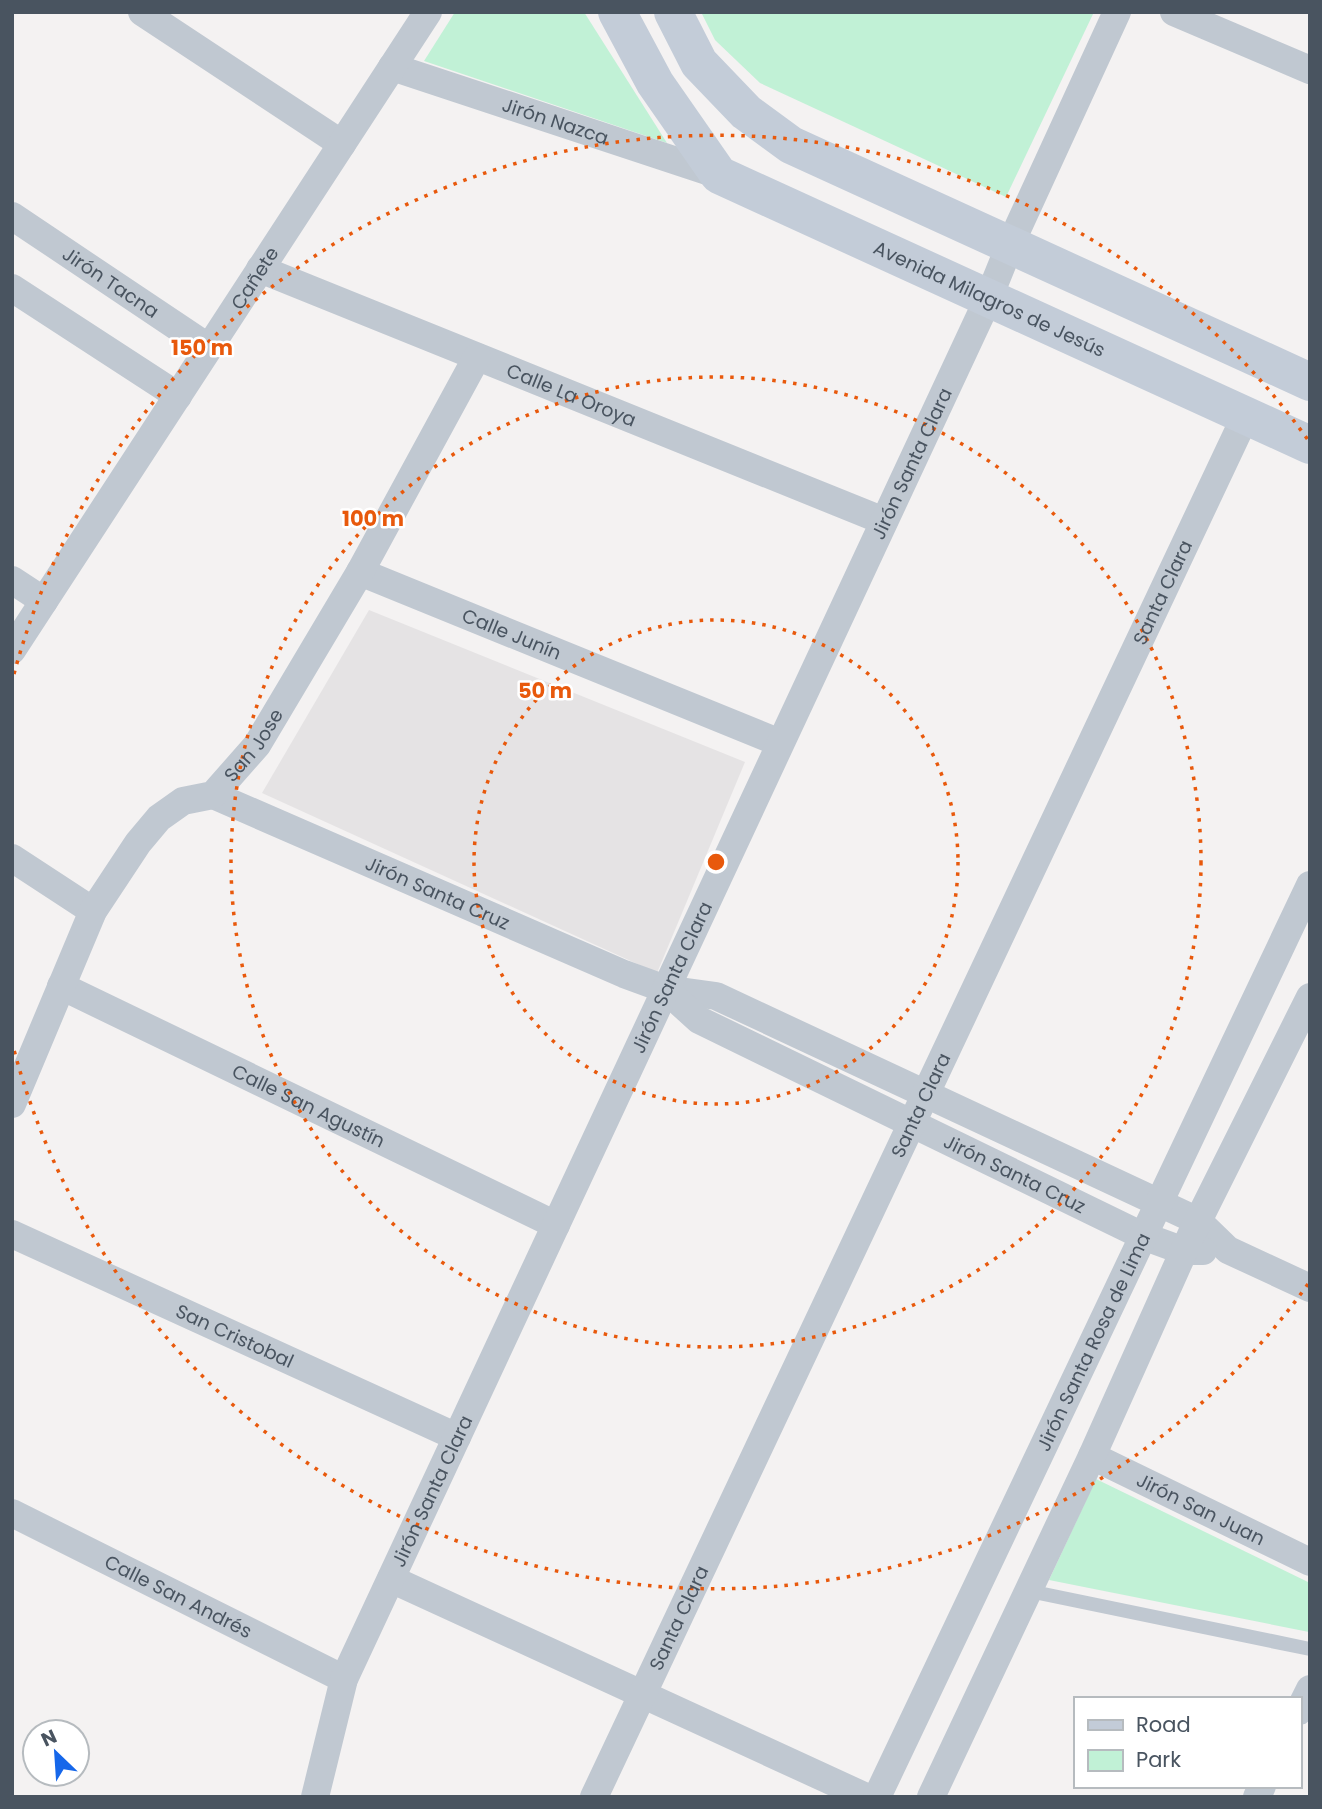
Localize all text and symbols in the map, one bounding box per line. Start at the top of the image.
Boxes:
street label: Jirón Nazca [499,91,612,151]
street label: Avenida Milagros de Jesús [869,234,1110,363]
street label: Jirón Tacna [57,240,164,324]
street label: Cañete [224,241,285,315]
text: 150 m [171,333,233,362]
street label: Calle La Oroya [503,357,640,433]
street label: Jirón Santa Clara [864,383,958,544]
text: 100 m [342,504,404,533]
street label: Santa Clara [1126,535,1199,649]
street label: Calle Junín [458,602,566,666]
text: 50 m [518,676,572,705]
street label: San Jose [217,703,289,787]
street label: Jirón Santa Cruz [361,850,514,936]
centre of rings [704,850,728,874]
street label: Jirón Santa Clara [625,897,719,1057]
street label: Santa Clara [884,1048,957,1162]
street label: Calle San Agustín [228,1057,390,1154]
street label: Jirón Santa Cruz [939,1128,1090,1220]
street label: Jirón Santa Rosa de Lima [1030,1228,1157,1455]
street label: San Cristobal [171,1297,298,1374]
street label: Jirón Santa Clara [385,1411,479,1571]
street label: Jirón San Juan [1132,1466,1270,1552]
street label: Calle San Andrés [100,1548,257,1644]
street label: Santa Clara [642,1561,715,1675]
legend [1074,1697,1301,1788]
text: Road [1136,1710,1191,1739]
north arrow [21,1718,91,1788]
text: N [37,1723,61,1753]
text: Park [1136,1745,1181,1774]

